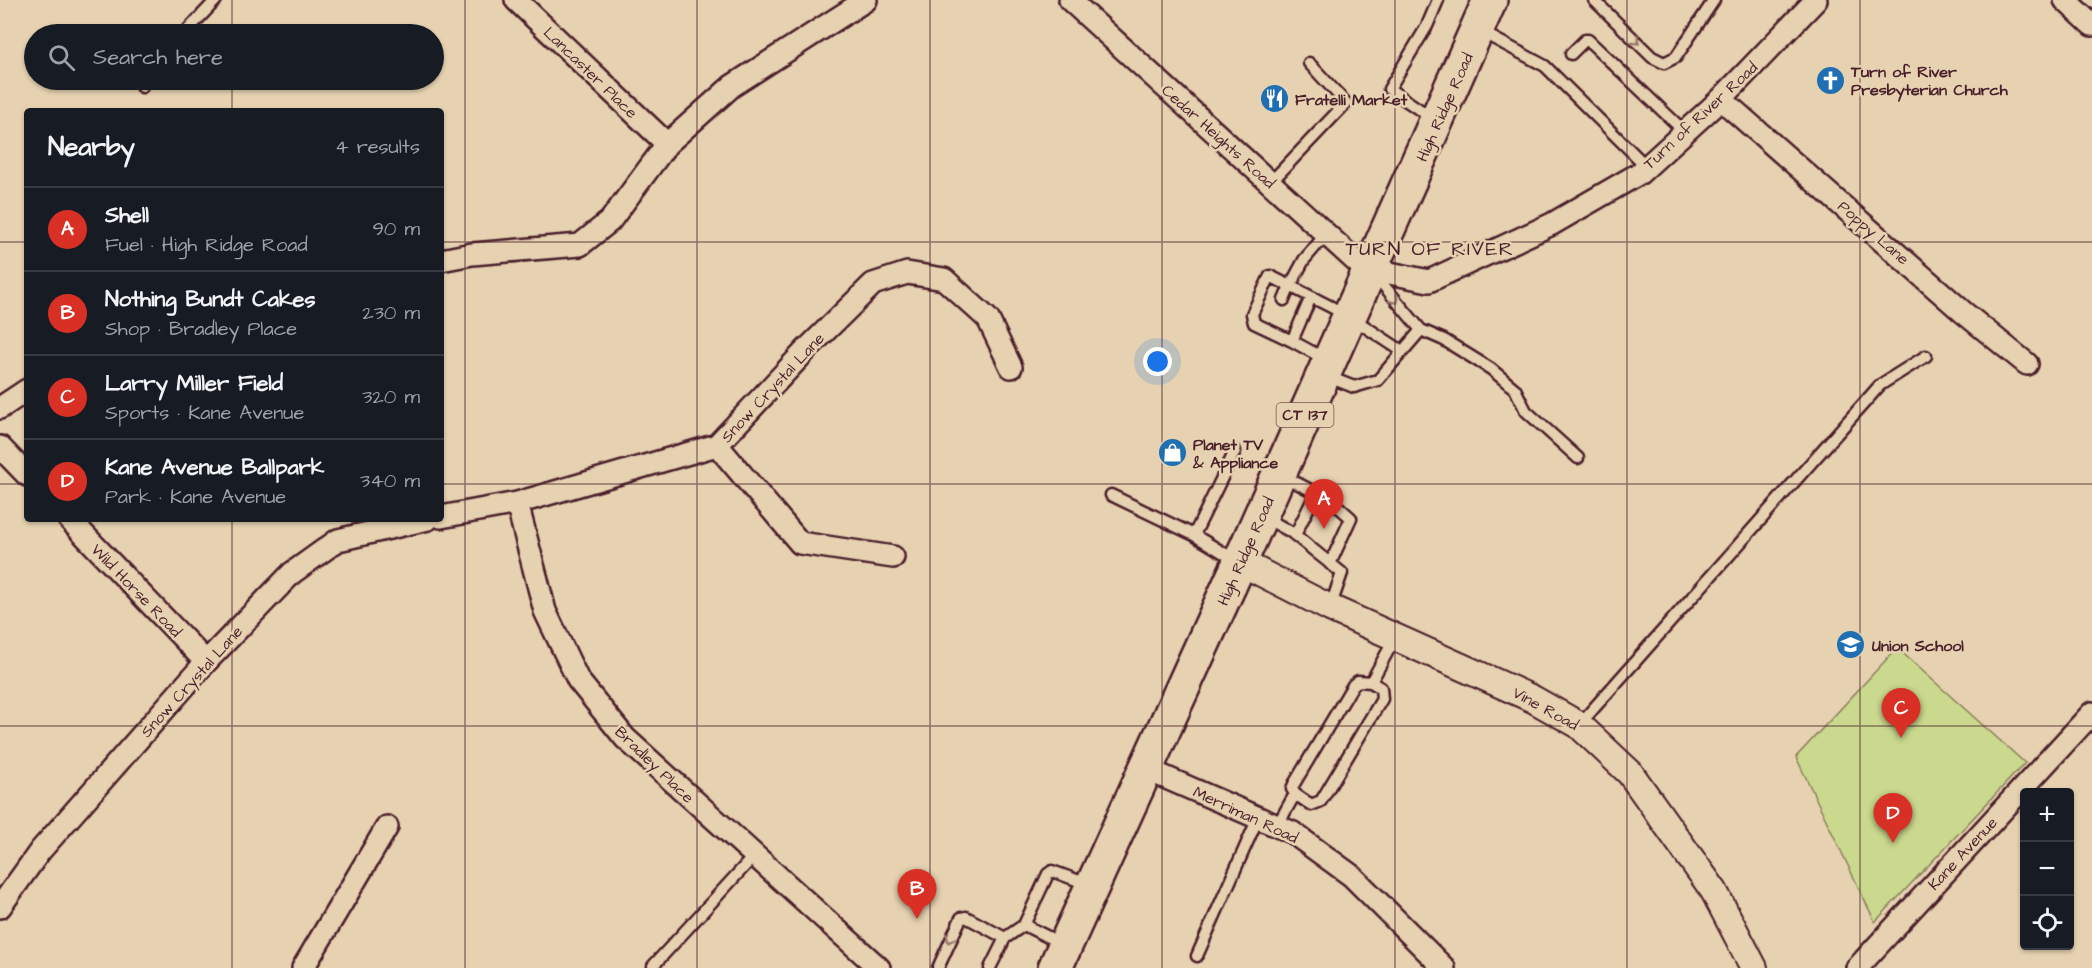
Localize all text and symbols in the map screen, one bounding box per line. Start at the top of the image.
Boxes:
street label: Lancaster Place [538,22,643,124]
search box [24,24,444,90]
one-way arrow [1628,34,1639,45]
icon: search [45,41,78,74]
text: Search here [93,42,223,73]
street label: High Ridge Road [1411,50,1480,166]
street label: Turn of River Road [1639,57,1763,175]
place label: Turn of River Presbyterian Church [1850,61,2009,102]
church icon: Turn of River Presbyterian Church [1814,64,1846,96]
street label: Cedar Heights Road [1156,80,1280,195]
restaurant icon: Fratelli Market [1258,83,1290,115]
place label: Fratelli Market [1295,89,1408,111]
text: Nearby [48,129,135,165]
text: 4 results [335,133,420,161]
street label: Poppy Lane [1832,196,1914,271]
text: Shell [105,200,149,231]
text: A [61,215,74,243]
text: 90 m [372,215,420,243]
text: Fuel · High Ridge Road [105,231,308,259]
district label: TURN OF RIVER [1345,235,1515,263]
text: Nothing Bundt Cakes [105,284,315,315]
one-way arrow [1388,293,1399,304]
text: B [60,299,75,327]
text: 230 m [362,299,420,327]
text: Shop · Bradley Place [105,315,297,343]
street label: Snow Crystal Lane [716,328,831,448]
your location [1143,347,1172,376]
text: Larry Miller Field [105,368,283,399]
text: C [60,383,75,411]
text: 320 m [362,383,420,411]
text: Sports · Kane Avenue [105,399,304,427]
road number: CT 137 [1276,403,1334,427]
place label: Planet TV & Appliance [1192,434,1278,474]
shop icon: Planet TV & Appliance [1156,437,1188,469]
text: Kane Avenue Ballpark [105,452,324,483]
text: D [61,467,74,495]
text: 340 m [360,467,420,495]
pin: A [1304,480,1344,529]
text: Park · Kane Avenue [105,483,286,511]
street label: High Ridge Road [1212,494,1281,610]
street label: Wild Horse Road [86,539,187,642]
street label: Snow Crystal Lane [136,621,249,743]
school or university icon: Union School [1835,629,1867,661]
place label: Union School [1872,635,1964,657]
street label: Vine Road [1509,682,1582,736]
pin: C [1882,688,1920,738]
street label: Bradley Place [609,721,699,809]
street label: Merriman Road [1189,781,1302,849]
map controls [2020,788,2074,950]
button: + [2020,788,2074,842]
pin: D [1874,794,1912,843]
street label: Kane Avenue [1923,812,2003,895]
button: − [2020,842,2074,896]
pin: B [898,870,936,919]
button: locate [2020,896,2074,950]
one-way arrow [945,933,957,944]

